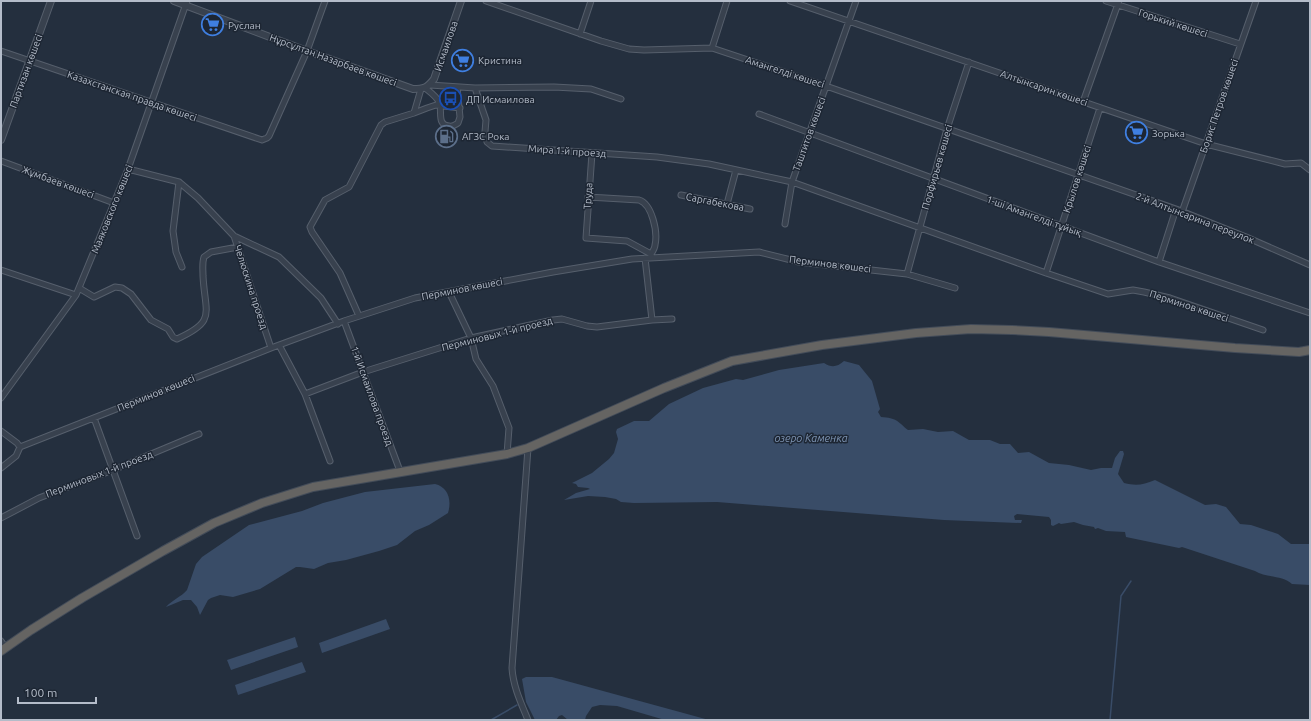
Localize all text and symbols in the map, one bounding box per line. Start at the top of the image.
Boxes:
street label: Горький көшесі [1137,7,1209,39]
supermarket icon: Руслан [199,12,225,38]
street label: Исмаилова [432,19,460,73]
place label: Руслан [228,20,261,31]
street label: Нұрсұлтан Назарбаев көшесі [268,32,398,88]
street label: Партизан көшесі [8,33,44,109]
supermarket icon: Кристина [449,47,475,73]
street label: Амангелді көшесі [744,54,826,90]
place label: Кристина [478,55,522,66]
street label: Борис Петров көшесі [1198,58,1240,154]
street label: Алтынсарин көшесі [999,68,1089,108]
street label: Казахстанская правда көшесі [66,69,198,123]
bus stop icon: ДП Исмаилова [438,86,464,112]
place label: ДП Исмаилова [466,94,535,105]
street label: Таштитов көшесі [790,95,828,173]
supermarket icon: Зорька [1124,120,1150,146]
fuel station icon: АГЗС Рока [434,123,460,149]
street label: Порфирьев көшесі [920,123,954,211]
place label: Зорька [1152,128,1185,139]
place label: АГЗС Рока [462,131,509,142]
street label: Мира 1-й проезд [528,143,607,159]
street label: Крылов көшесі [1061,144,1093,214]
street label: Маяковского көшесі [89,163,135,255]
street label: Жұмбаев көшесі [20,164,96,200]
street label: Труда [582,182,594,210]
street label: 2-й Алтынсарина переулок [1134,190,1256,246]
street label: Саргабекова [685,191,745,213]
street label: 1-ші Амангелді тұйық [985,194,1084,239]
street label: Челюскина проезд [232,243,270,331]
street label: Перминов көшесі [788,254,872,274]
street label: Перминов көшесі [420,276,504,302]
street label: Перминов көшесі [1148,288,1230,324]
street label: Перминовых 1-й проезд [440,315,554,353]
street label: 1-й Исмаилова проезд [349,345,395,447]
street label: Перминов көшесі [116,372,196,414]
water label: озеро Каменка [774,432,848,444]
street label: Перминовых 1-й проезд [44,448,154,500]
scale bar [18,679,96,705]
text: 100 m [24,686,57,699]

